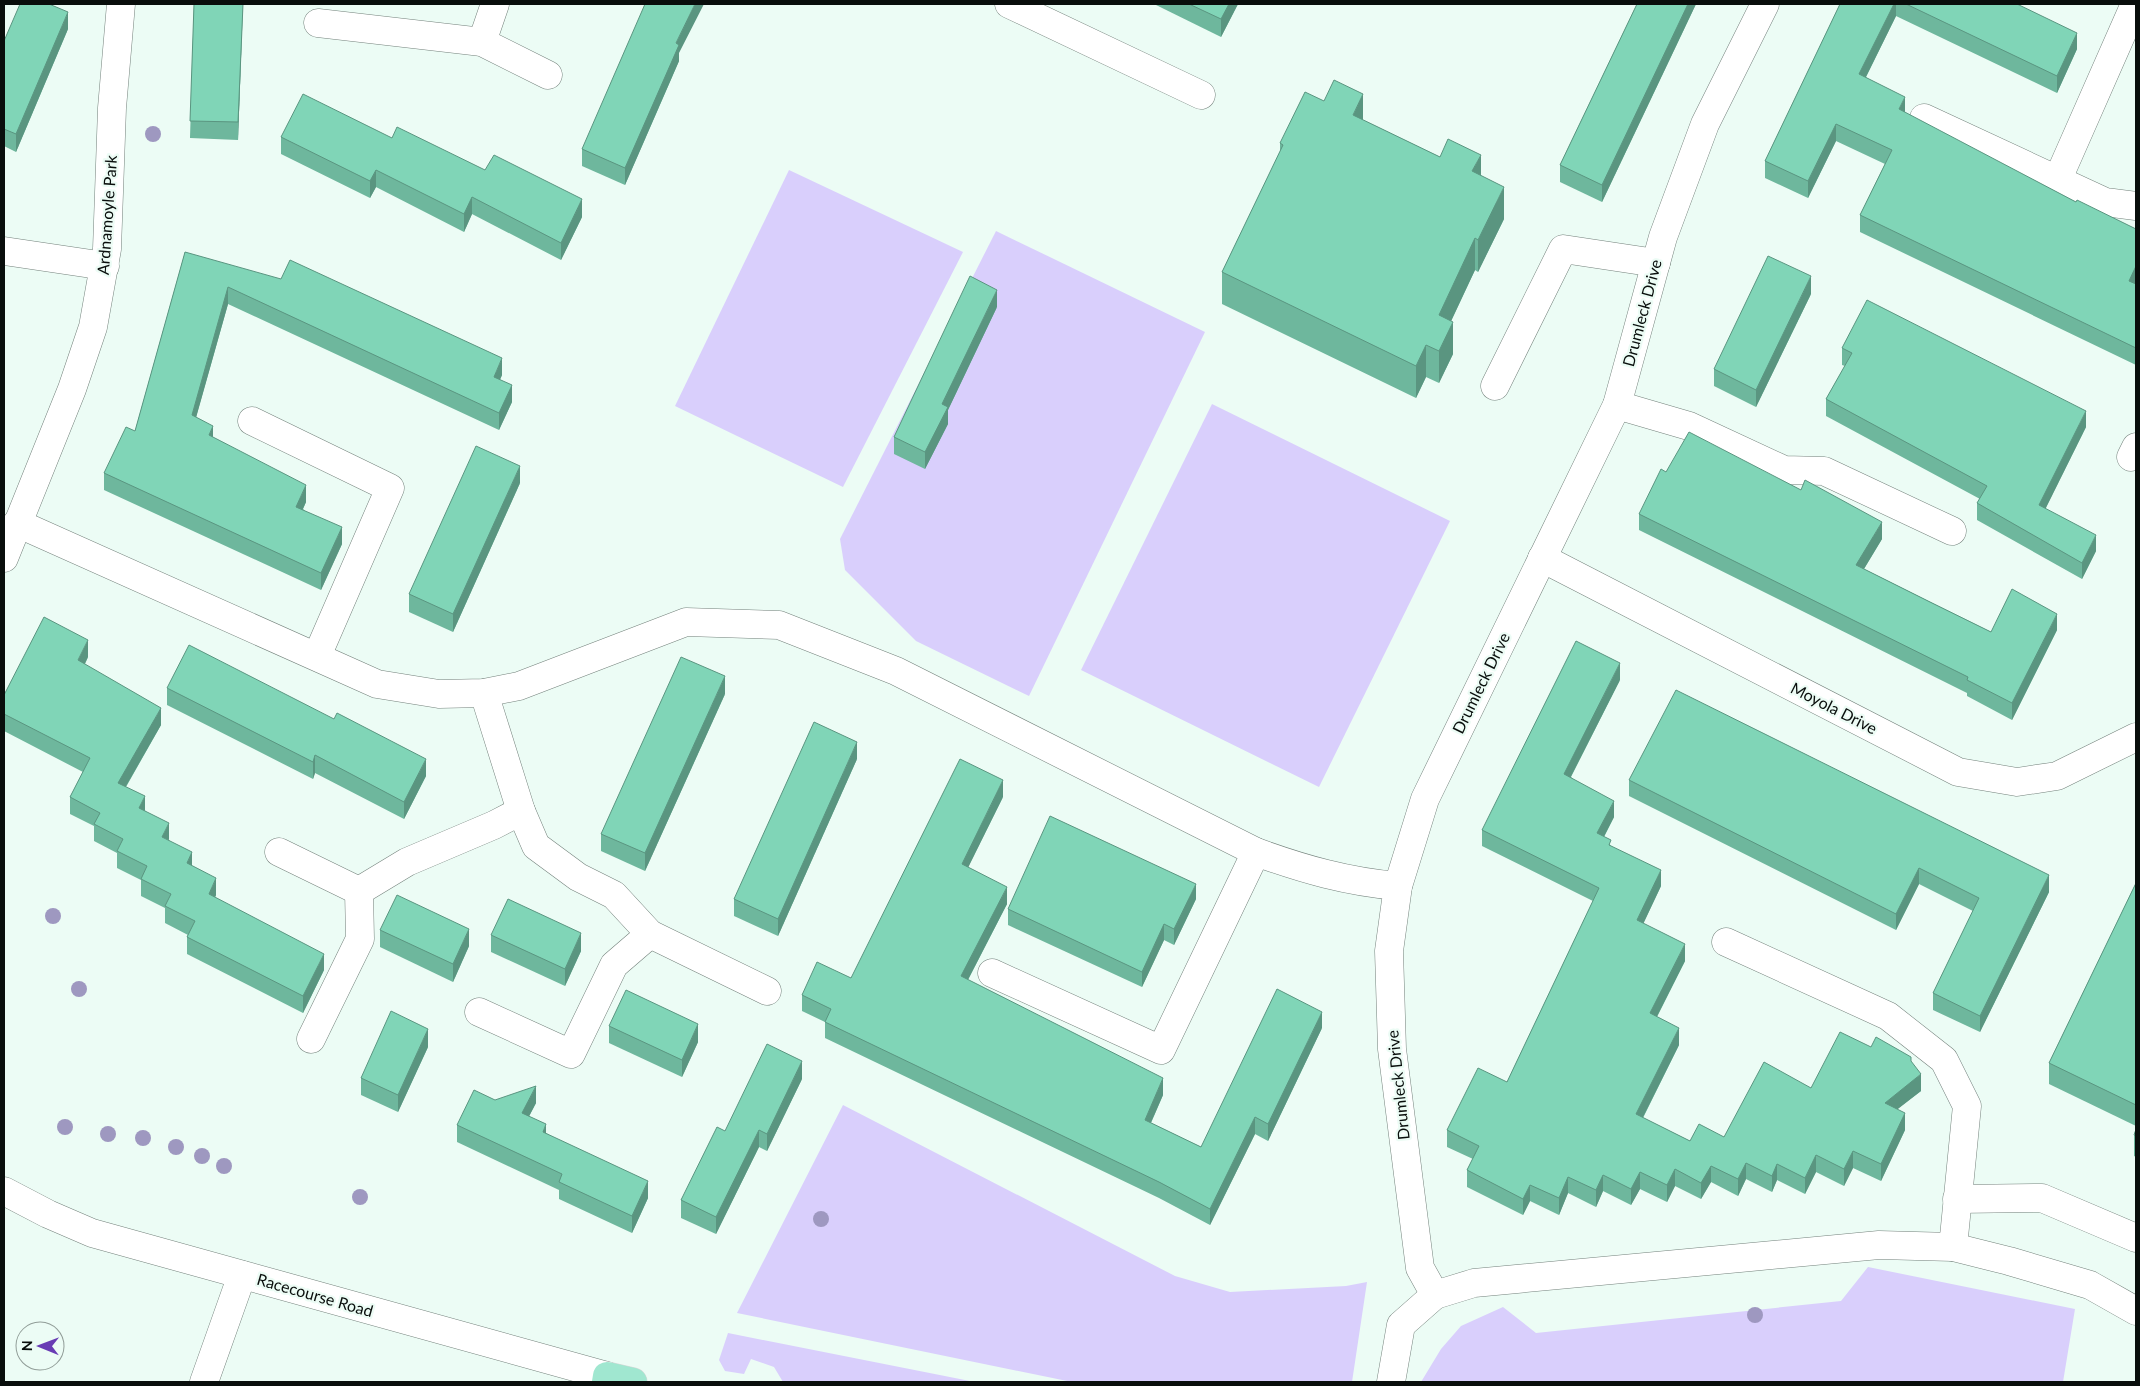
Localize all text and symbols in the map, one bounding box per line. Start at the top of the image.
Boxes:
street label: Ardnamoyle Park [93,154,120,275]
street label: Drumleck Drive [1618,257,1665,369]
street label: Drumleck Drive [1448,629,1513,736]
street label: Moyola Drive [1788,678,1881,737]
street label: Drumleck Drive [1382,1029,1413,1141]
street label: Racecourse Road [255,1269,375,1320]
north arrow [15,1321,65,1371]
text: N [18,1340,35,1351]

